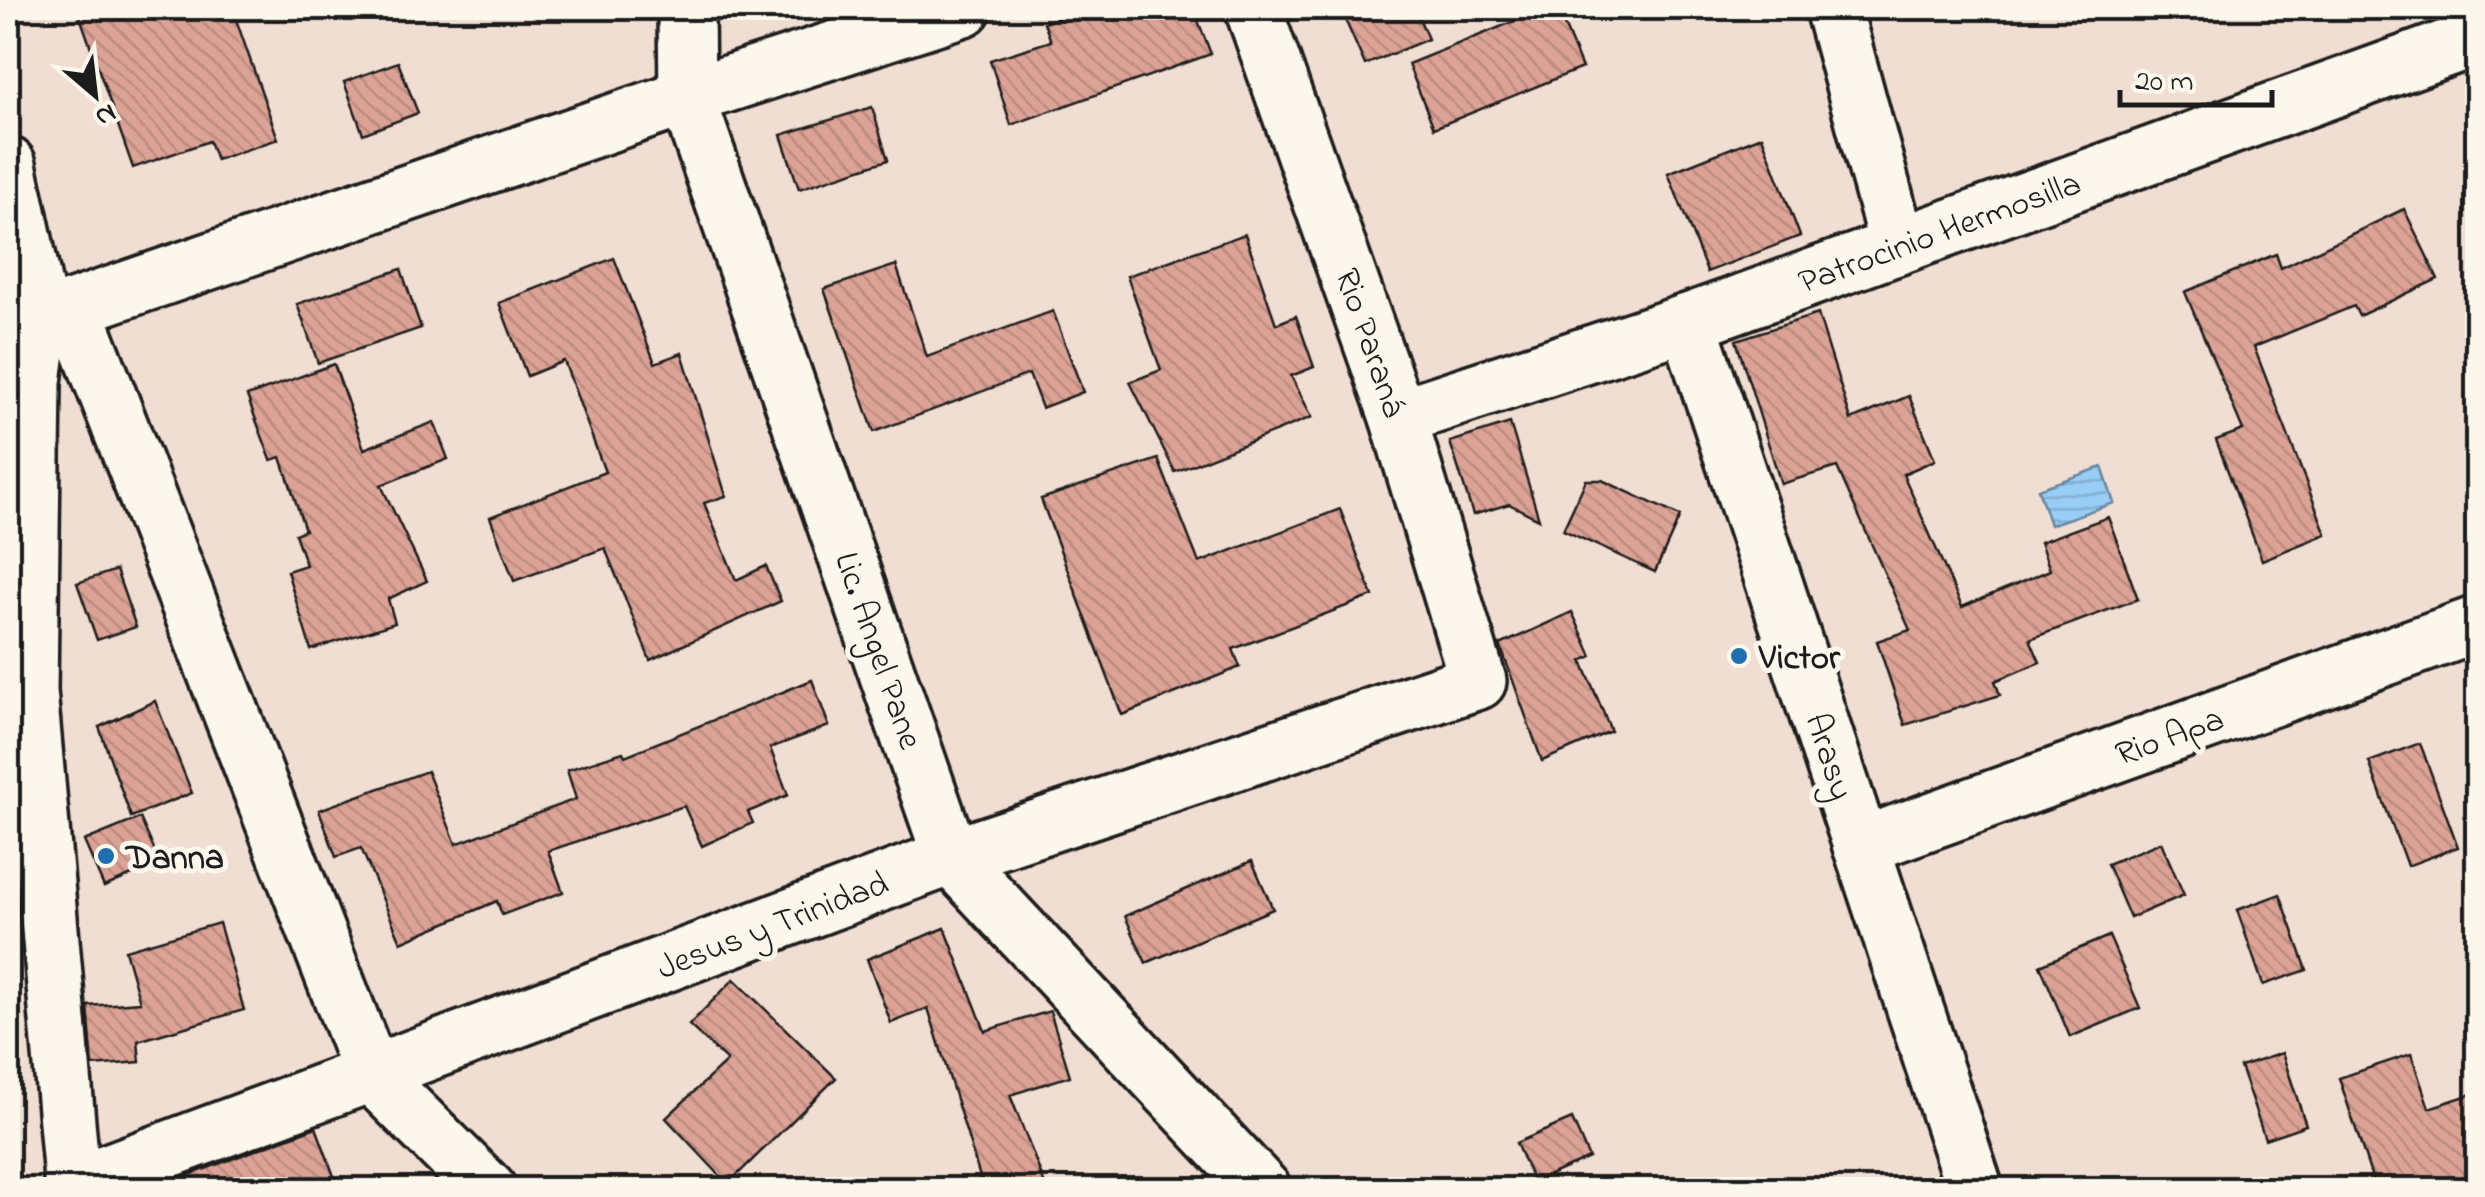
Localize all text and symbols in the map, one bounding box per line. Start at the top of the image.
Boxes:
north arrow [45,45,145,145]
scale bar [2120,45,2272,107]
text: 20 m [2135,61,2194,105]
text: N [87,91,123,137]
street label: Patrocinio Hermosilla [1792,159,2089,309]
street label: Rio Paraná [1319,262,1418,425]
street label: Lic. Angel Pane [819,546,934,757]
place label: Victor [1758,634,1841,685]
marker: Victor [1728,645,1750,667]
street label: Rio Apa [2109,695,2232,781]
street label: Arasy [1790,707,1866,807]
place label: Danna [124,834,224,885]
marker: Danna [95,845,117,867]
street label: Jesus y Trinidad [650,860,896,995]

